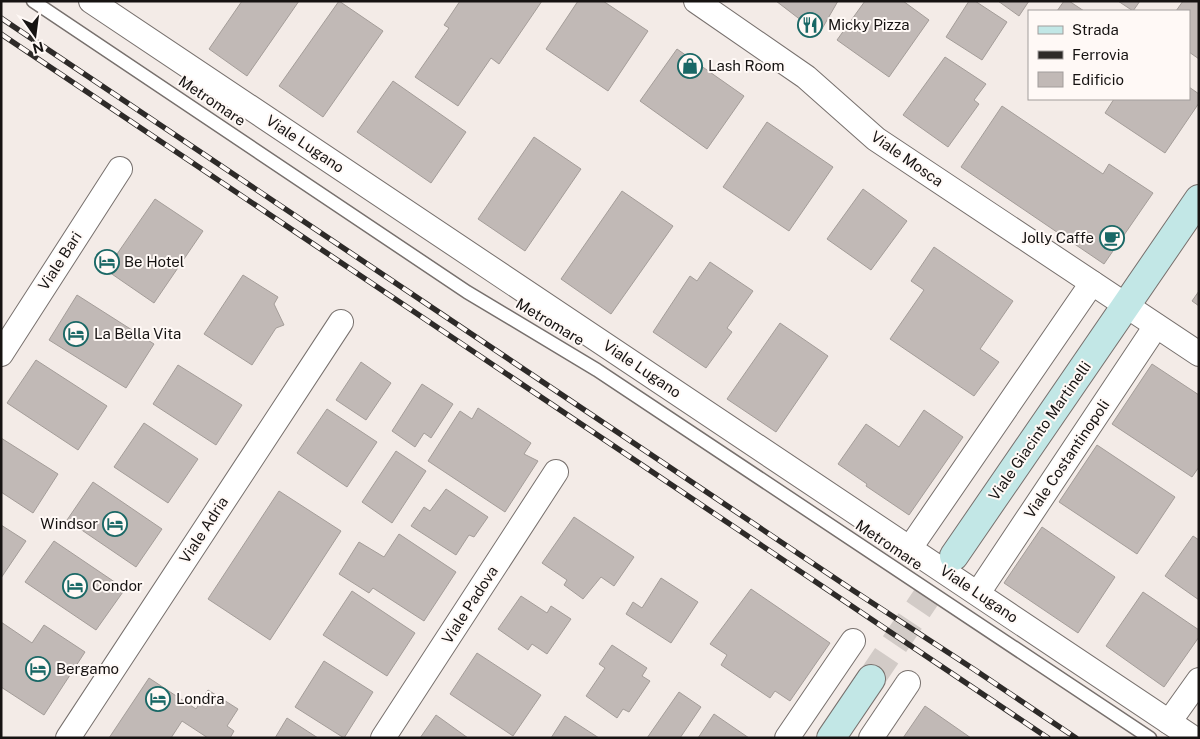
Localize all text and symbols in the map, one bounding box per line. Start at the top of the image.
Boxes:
north arrow [10,10,60,60]
legend [1028,10,1190,100]
restaurant icon: Micky Pizza [797,12,823,38]
place label: Micky Pizza [828,16,910,33]
text: Strada [1072,21,1119,38]
text: N [31,39,45,57]
text: Ferrovia [1072,46,1129,63]
shop icon: Lash Room [677,53,703,79]
place label: Lash Room [708,57,784,74]
text: Edificio [1072,71,1124,88]
street label: Metromare [176,72,249,129]
street label: Viale Lugano [263,111,347,176]
street label: Viale Mosca [868,128,947,190]
cafe icon: Jolly Caffe [1099,225,1125,251]
street label: Viale Bari [34,228,85,293]
place label: Jolly Caffe [1021,229,1094,246]
hotel icon: Be Hotel [94,249,120,275]
place label: Be Hotel [124,253,184,270]
street label: Metromare [513,294,588,349]
hotel icon: La Bella Vita [63,321,89,347]
place label: La Bella Vita [94,325,181,342]
street label: Viale Lugano [600,336,684,401]
street label: Viale Giacinto Martinelli [985,358,1094,503]
street label: Viale Costantinopoli [1021,396,1113,521]
street label: Viale Adria [176,493,231,566]
hotel icon: Windsor [102,511,128,537]
place label: Windsor [40,515,98,532]
street label: Metromare [853,516,926,573]
street label: Viale Lugano [937,561,1021,626]
street label: Viale Padova [438,563,501,647]
hotel icon: Condor [62,573,88,599]
place label: Condor [92,577,143,594]
hotel icon: Bergamo [25,656,51,682]
place label: Bergamo [56,660,119,677]
hotel icon: Londra [145,686,171,712]
place label: Londra [176,690,224,707]

